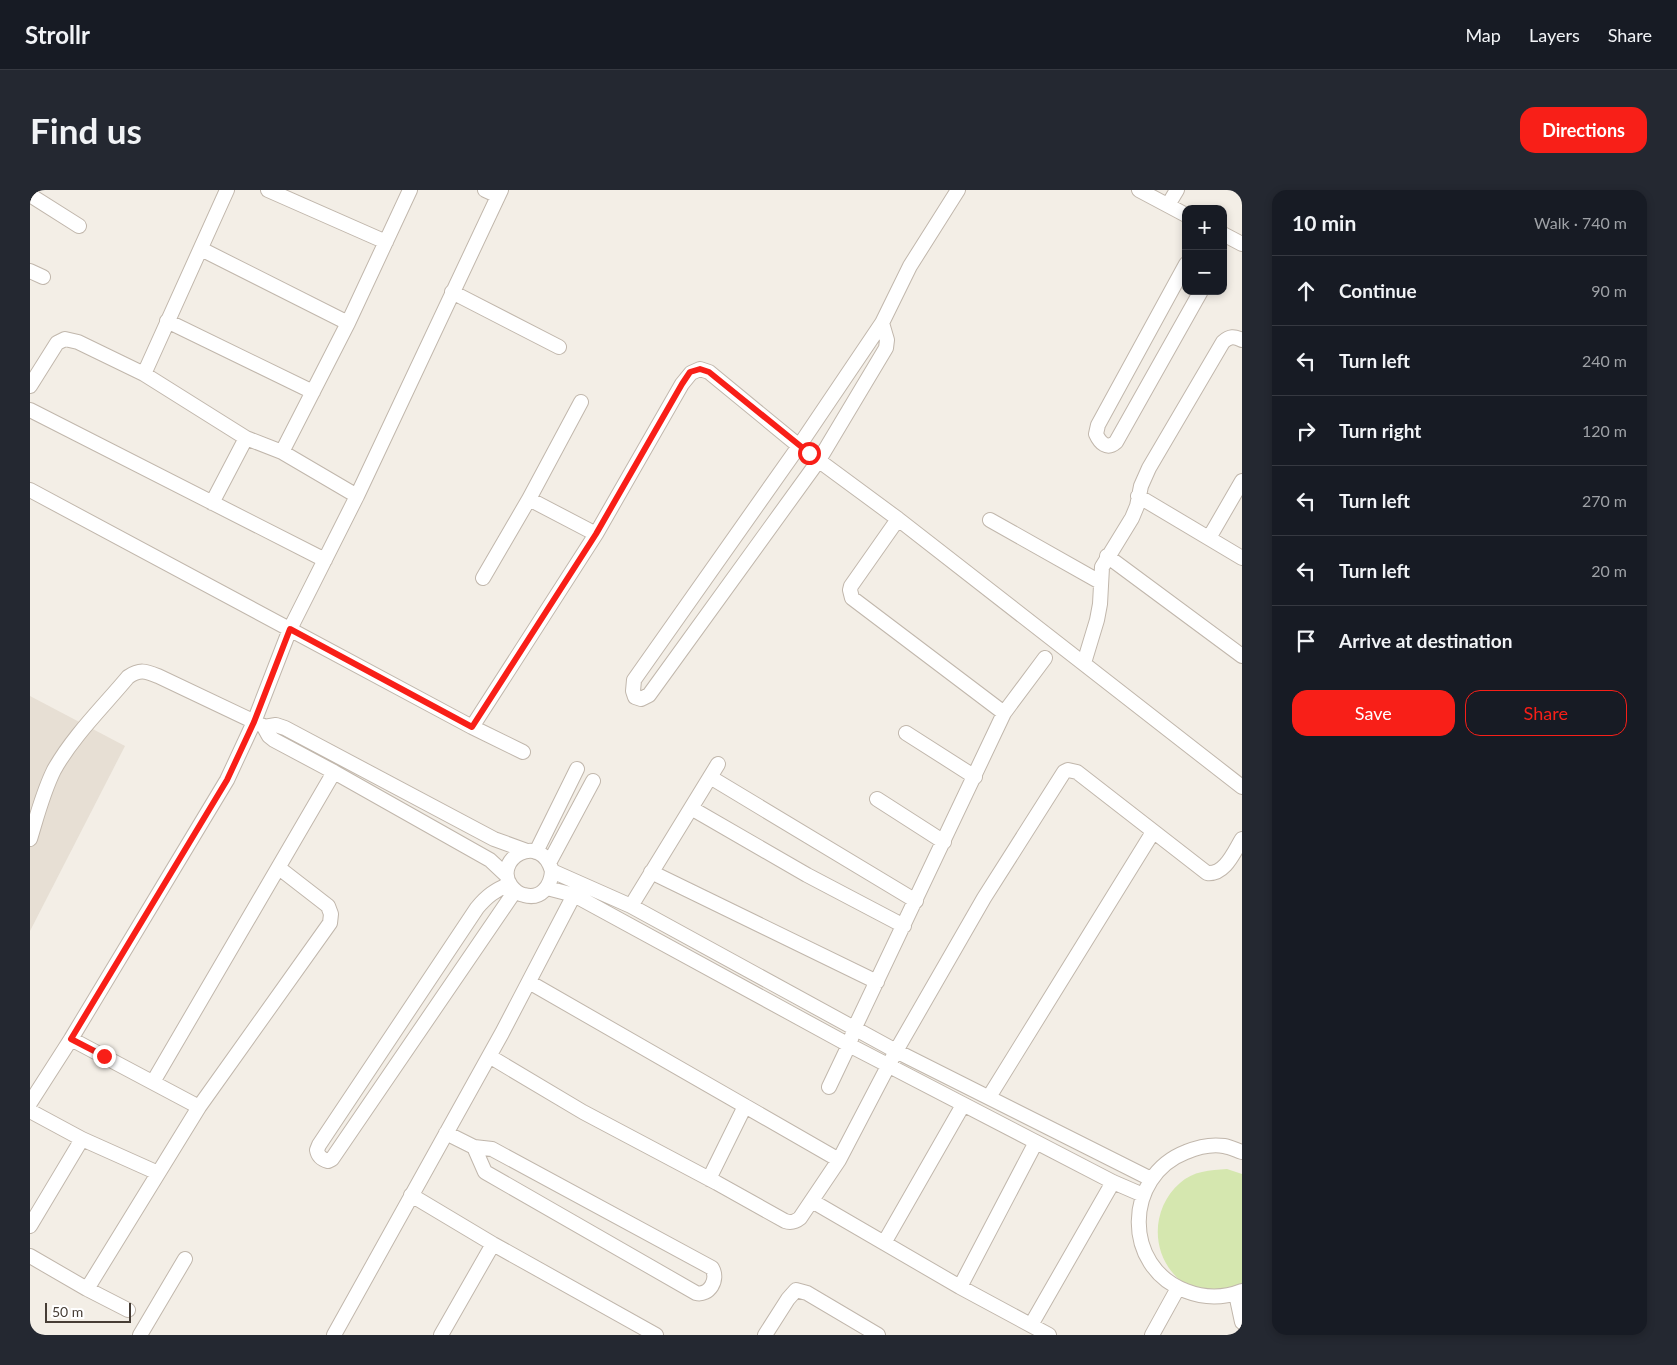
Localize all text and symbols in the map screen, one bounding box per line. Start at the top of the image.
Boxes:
text: Strollr [25,20,90,49]
text: Map [1465,24,1501,46]
text: Layers [1529,24,1580,46]
text: Share [1608,24,1652,46]
button: Directions [1520,107,1647,153]
text: Find us [30,109,142,151]
map controls [1182,205,1227,295]
button: + [1182,205,1227,250]
text: 10 min [1292,210,1356,235]
text: Walk · 740 m [1534,213,1627,232]
button: − [1182,250,1227,295]
icon: ahead [1292,277,1320,305]
text: Continue [1339,279,1417,302]
text: 90 m [1591,281,1627,300]
icon: left [1292,347,1320,375]
text: Turn left [1339,349,1410,372]
text: 240 m [1582,351,1627,370]
icon: right [1292,417,1320,445]
text: Turn right [1339,419,1421,442]
text: 120 m [1582,421,1627,440]
route start [798,442,821,465]
icon: left [1292,487,1320,515]
text: Turn left [1339,489,1410,512]
text: 270 m [1582,491,1627,510]
icon: left [1292,557,1320,585]
text: Turn left [1339,559,1410,582]
text: 20 m [1591,561,1627,580]
icon: arrive [1292,627,1320,655]
text: Arrive at destination [1339,629,1512,652]
button: Save [1292,690,1455,736]
button: Share [1465,690,1627,736]
route end [93,1045,116,1068]
scale bar [45,1300,131,1323]
text: 50 m [52,1303,83,1320]

